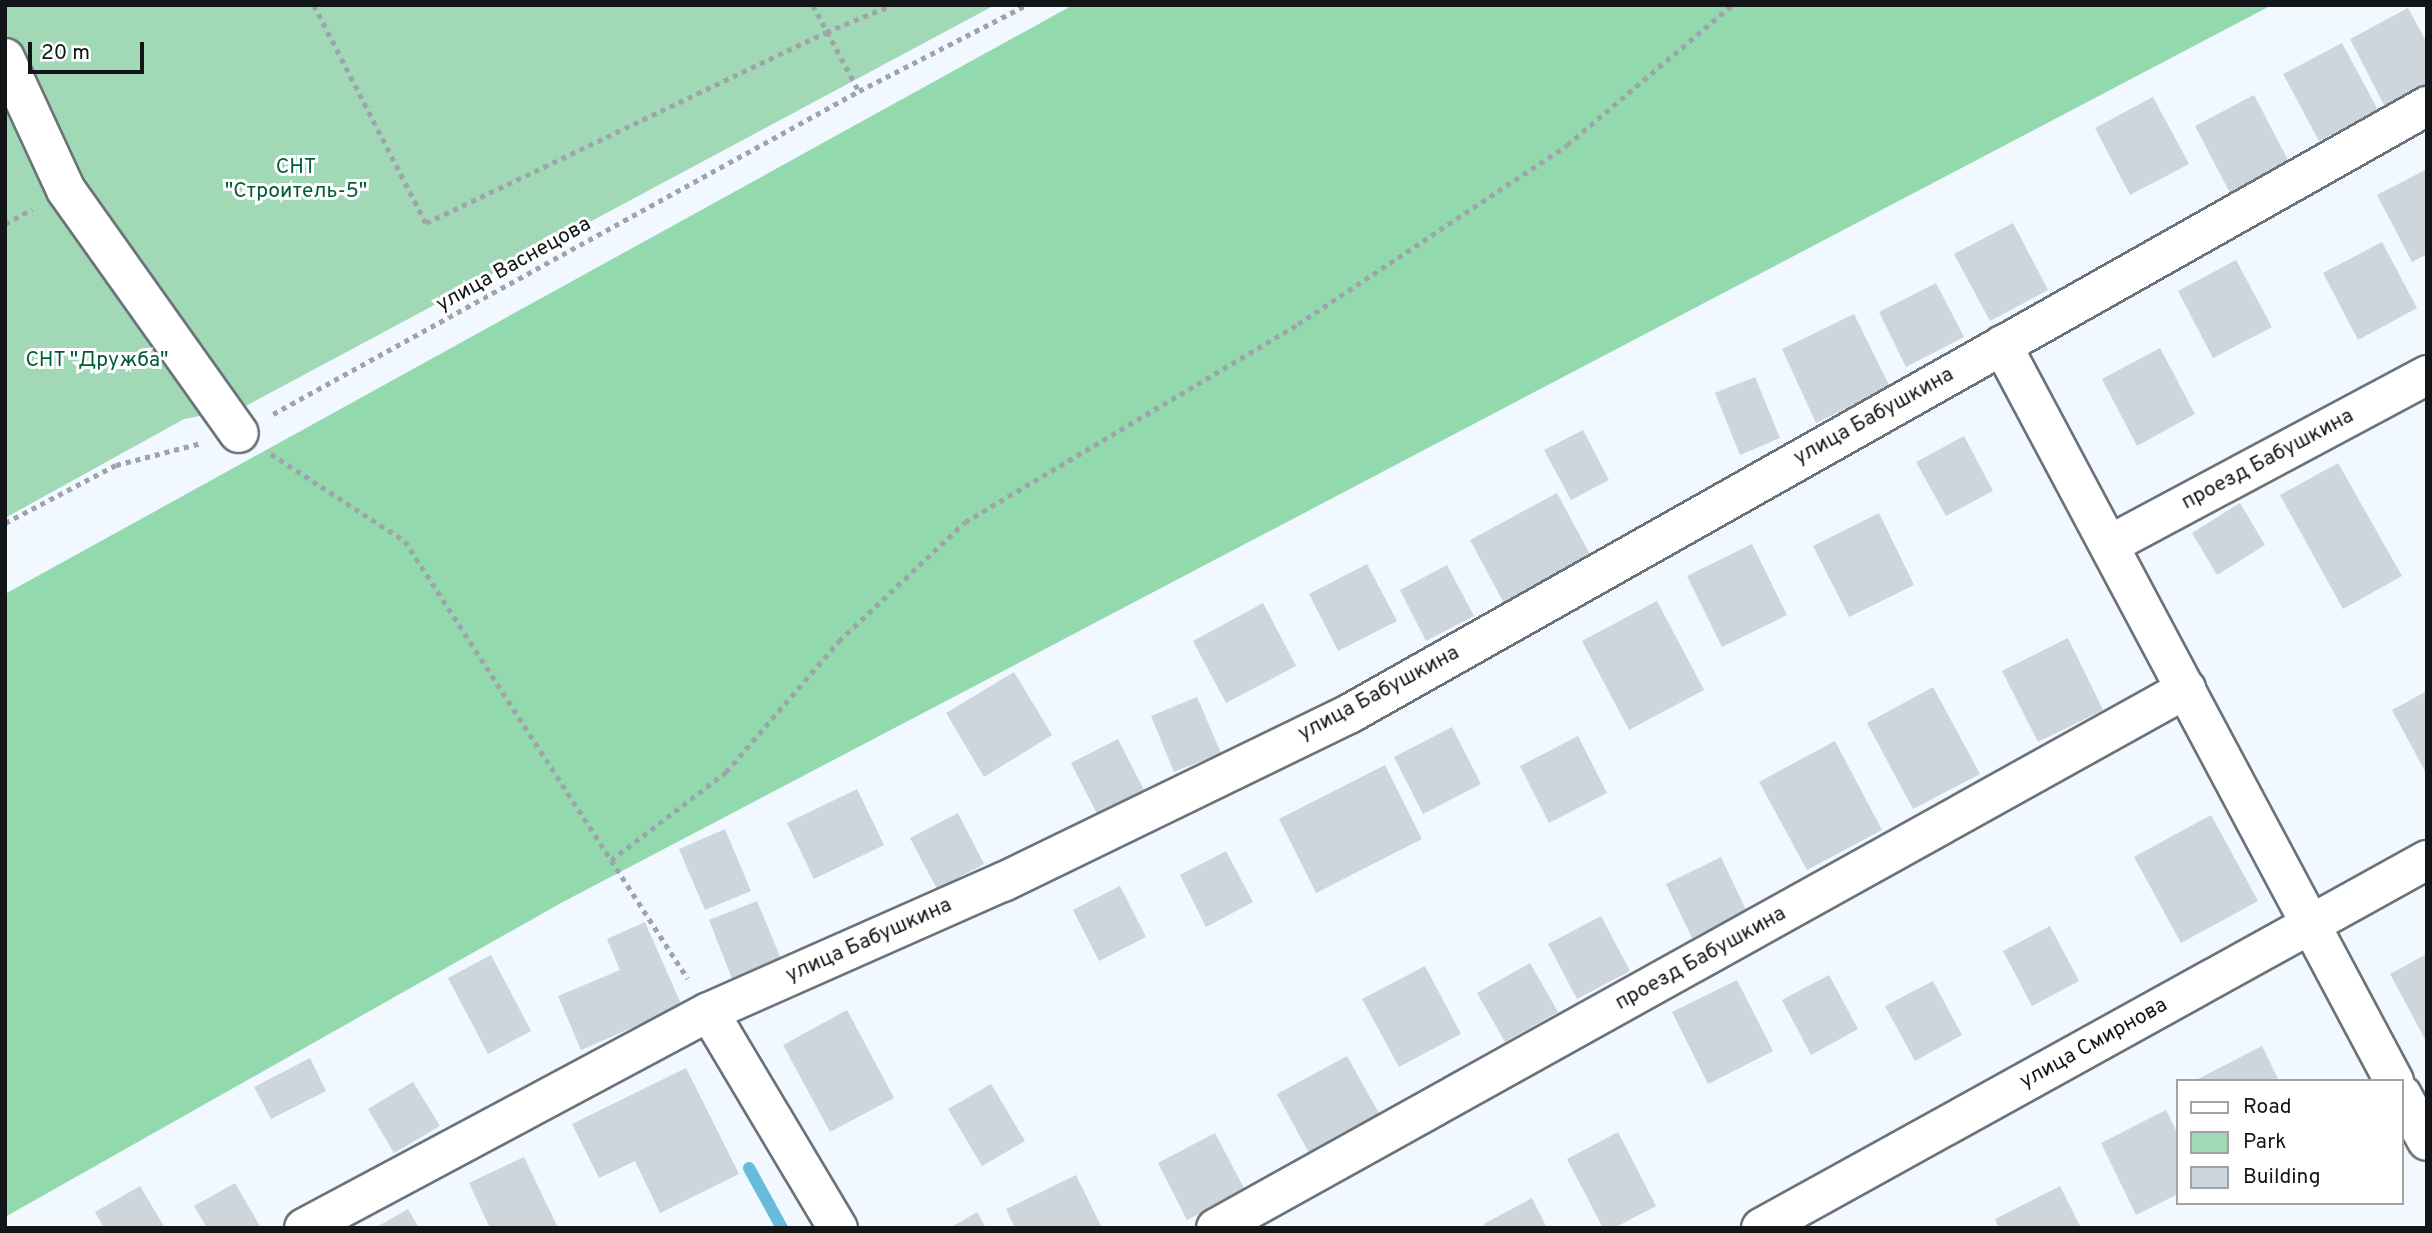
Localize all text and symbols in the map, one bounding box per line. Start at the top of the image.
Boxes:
scale bar [32,28,147,72]
text: 20 m [41,40,90,67]
park label: СНТ "Строитель-5" [225,155,367,205]
street label: улица Васнецова [432,212,596,318]
park label: СНТ "Дружба" [25,348,169,374]
street label: улица Бабушкина [1790,363,1958,471]
street label: проезд Бабушкина [2178,404,2358,516]
street label: улица Бабушкина [1294,641,1464,747]
street label: улица Бабушкина [782,893,956,989]
street label: проезд Бабушкина [1611,902,1791,1016]
street label: улица Смирнова [2016,993,2172,1095]
legend [2176,1079,2404,1205]
text: Road [2243,1094,2292,1121]
text: Park [2243,1129,2286,1156]
text: Building [2243,1164,2321,1191]

